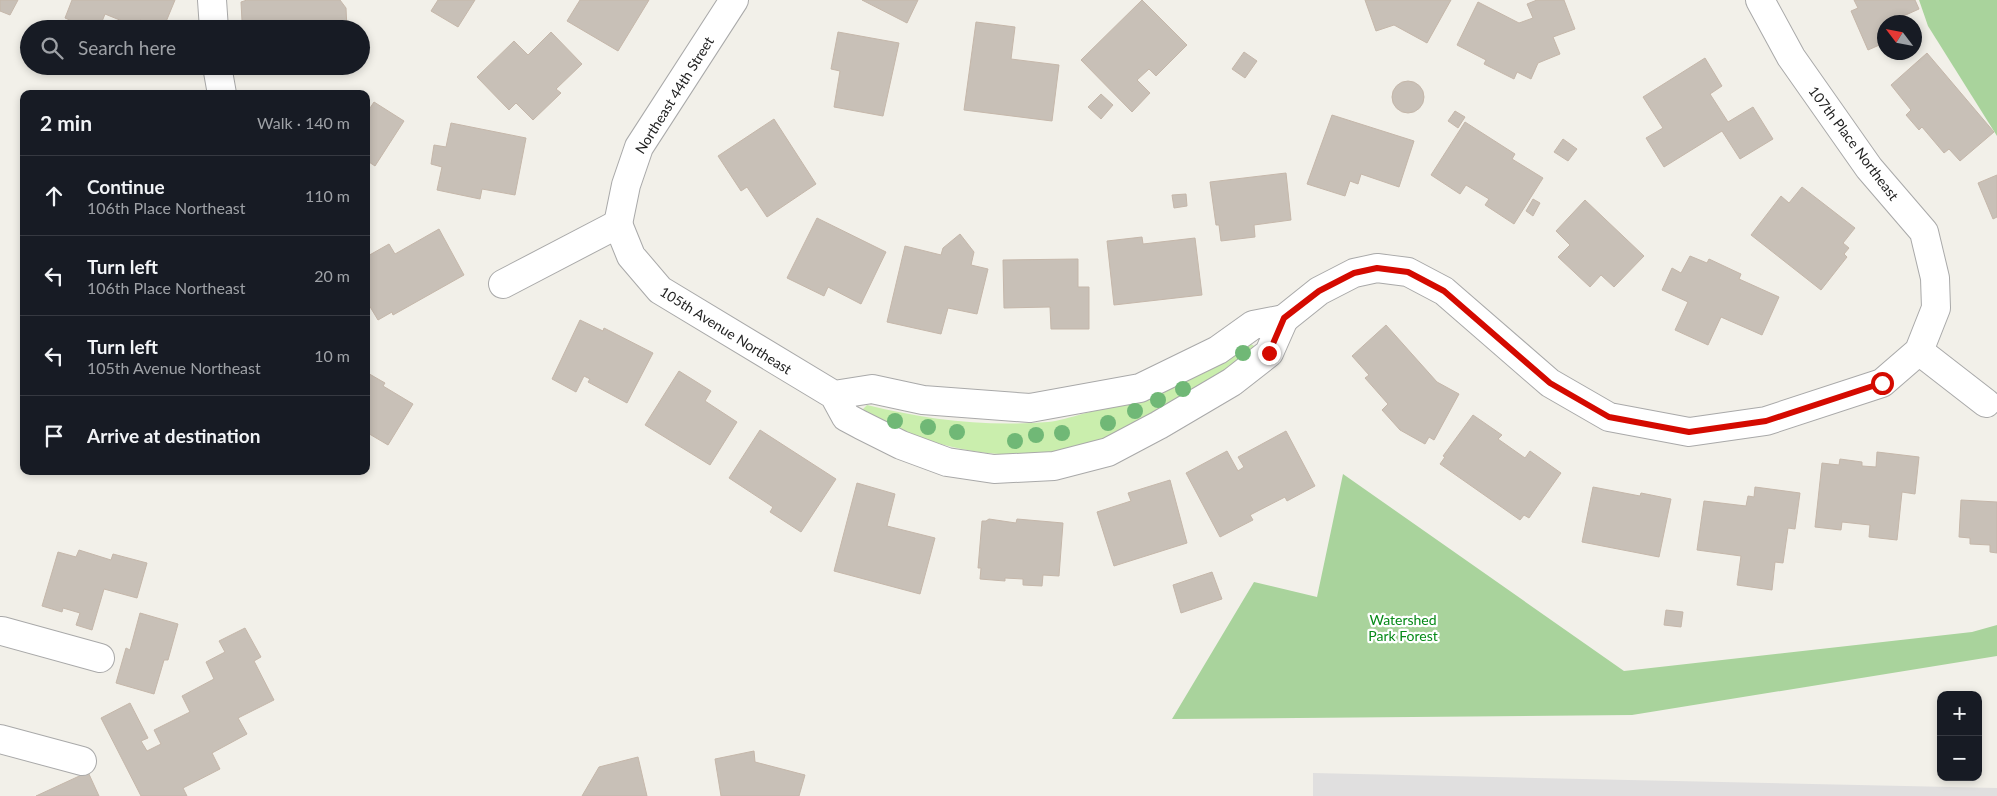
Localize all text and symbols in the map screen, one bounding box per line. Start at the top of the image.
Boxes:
north arrow [1877,15,1922,60]
search box [20,20,370,75]
street label: Northeast 44th Street [631,33,717,157]
icon: search [38,34,66,62]
text: Search here [78,36,176,59]
street label: 107th Place Northeast [1805,82,1903,204]
text: 2 min [40,110,92,135]
text: Walk · 140 m [257,113,350,132]
text: Continue [87,175,165,198]
icon: ahead [40,182,68,210]
text: 110 m [305,186,350,205]
text: 106th Place Northeast [87,198,246,217]
text: Turn left [87,255,158,278]
icon: left [40,262,68,290]
text: 20 m [314,266,350,285]
text: 106th Place Northeast [87,278,246,297]
street label: 105th Avenue Northeast [657,283,795,377]
text: Turn left [87,335,158,358]
icon: left [40,342,68,370]
route end [1258,342,1281,365]
text: 10 m [314,346,350,365]
text: 105th Avenue Northeast [87,358,261,377]
route start [1871,372,1894,395]
icon: arrive [40,422,68,450]
text: Arrive at destination [87,424,260,447]
park label: Watershed Park Forest [1368,611,1438,644]
map controls [1937,691,1982,781]
button: + [1937,691,1982,736]
button: − [1937,736,1982,781]

